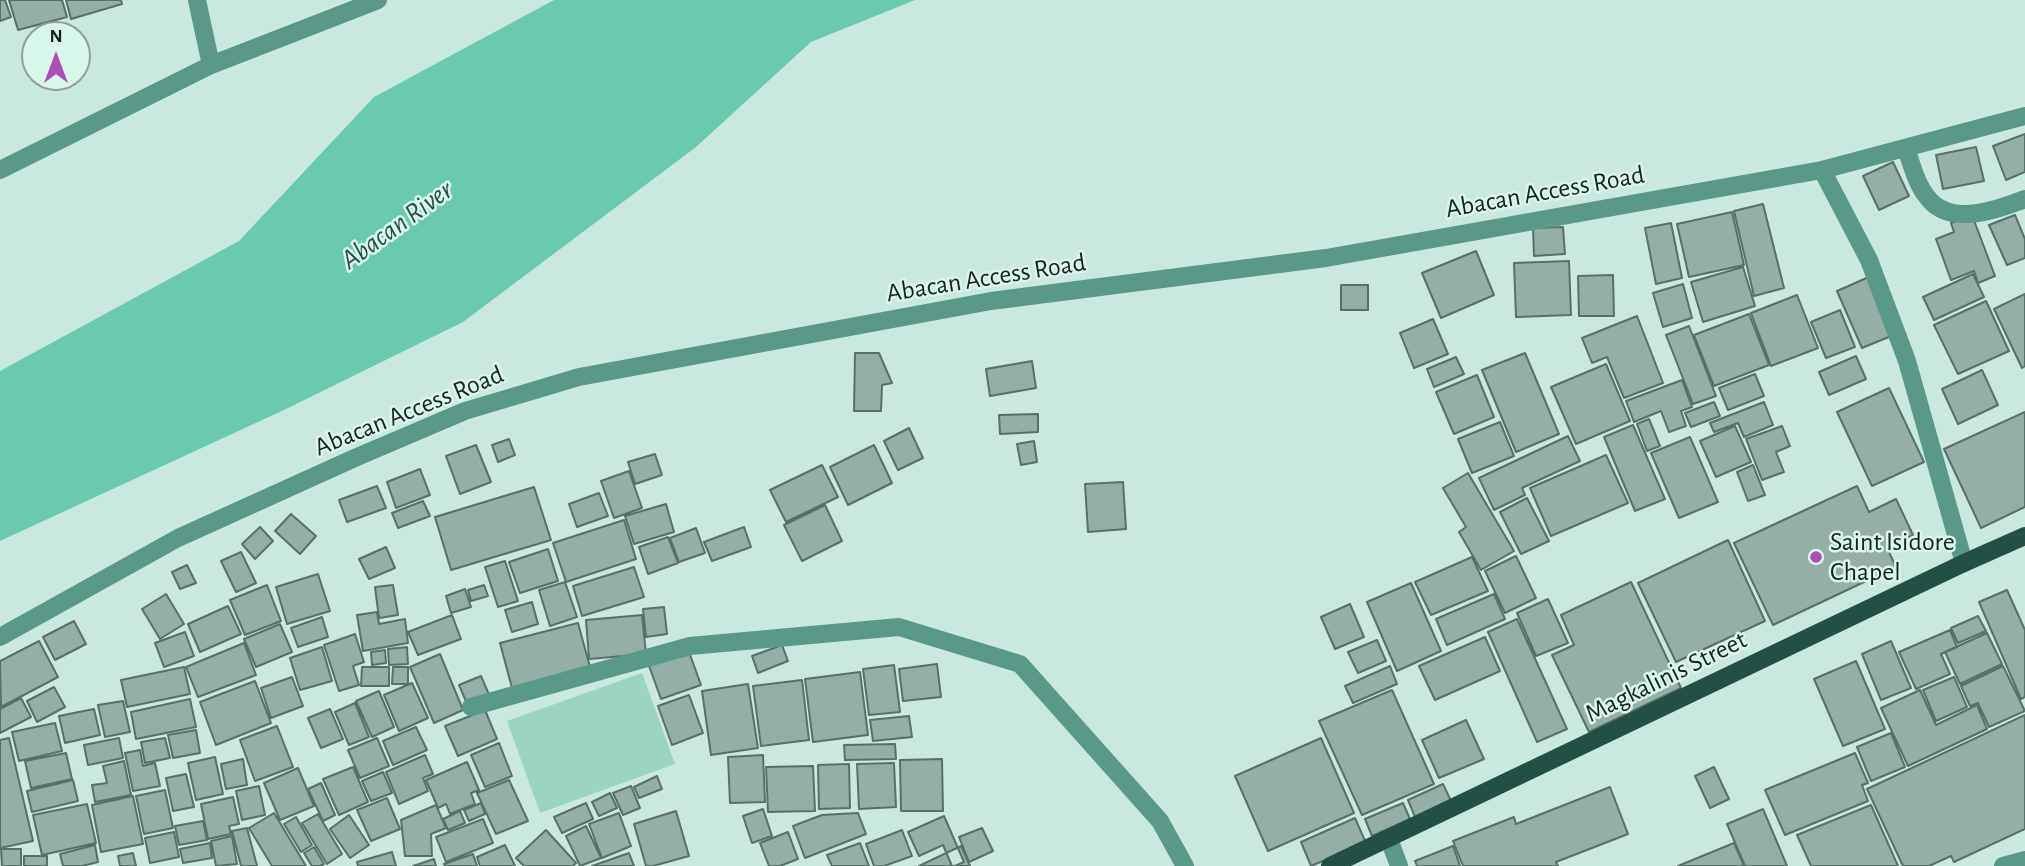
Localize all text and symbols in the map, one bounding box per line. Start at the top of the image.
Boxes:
north arrow [21,21,91,91]
text: N [49,27,63,46]
street label: Abacan Access Road [1443,159,1647,225]
water label: Abacan River [335,173,459,277]
street label: Abacan Access Road [884,247,1088,309]
street label: Abacan Access Road [310,359,508,463]
place label: Saint Isidore Chapel [1830,526,1955,588]
marker: Saint Isidore Chapel [1808,549,1824,565]
street label: Magkalinis Street [1580,624,1752,730]

